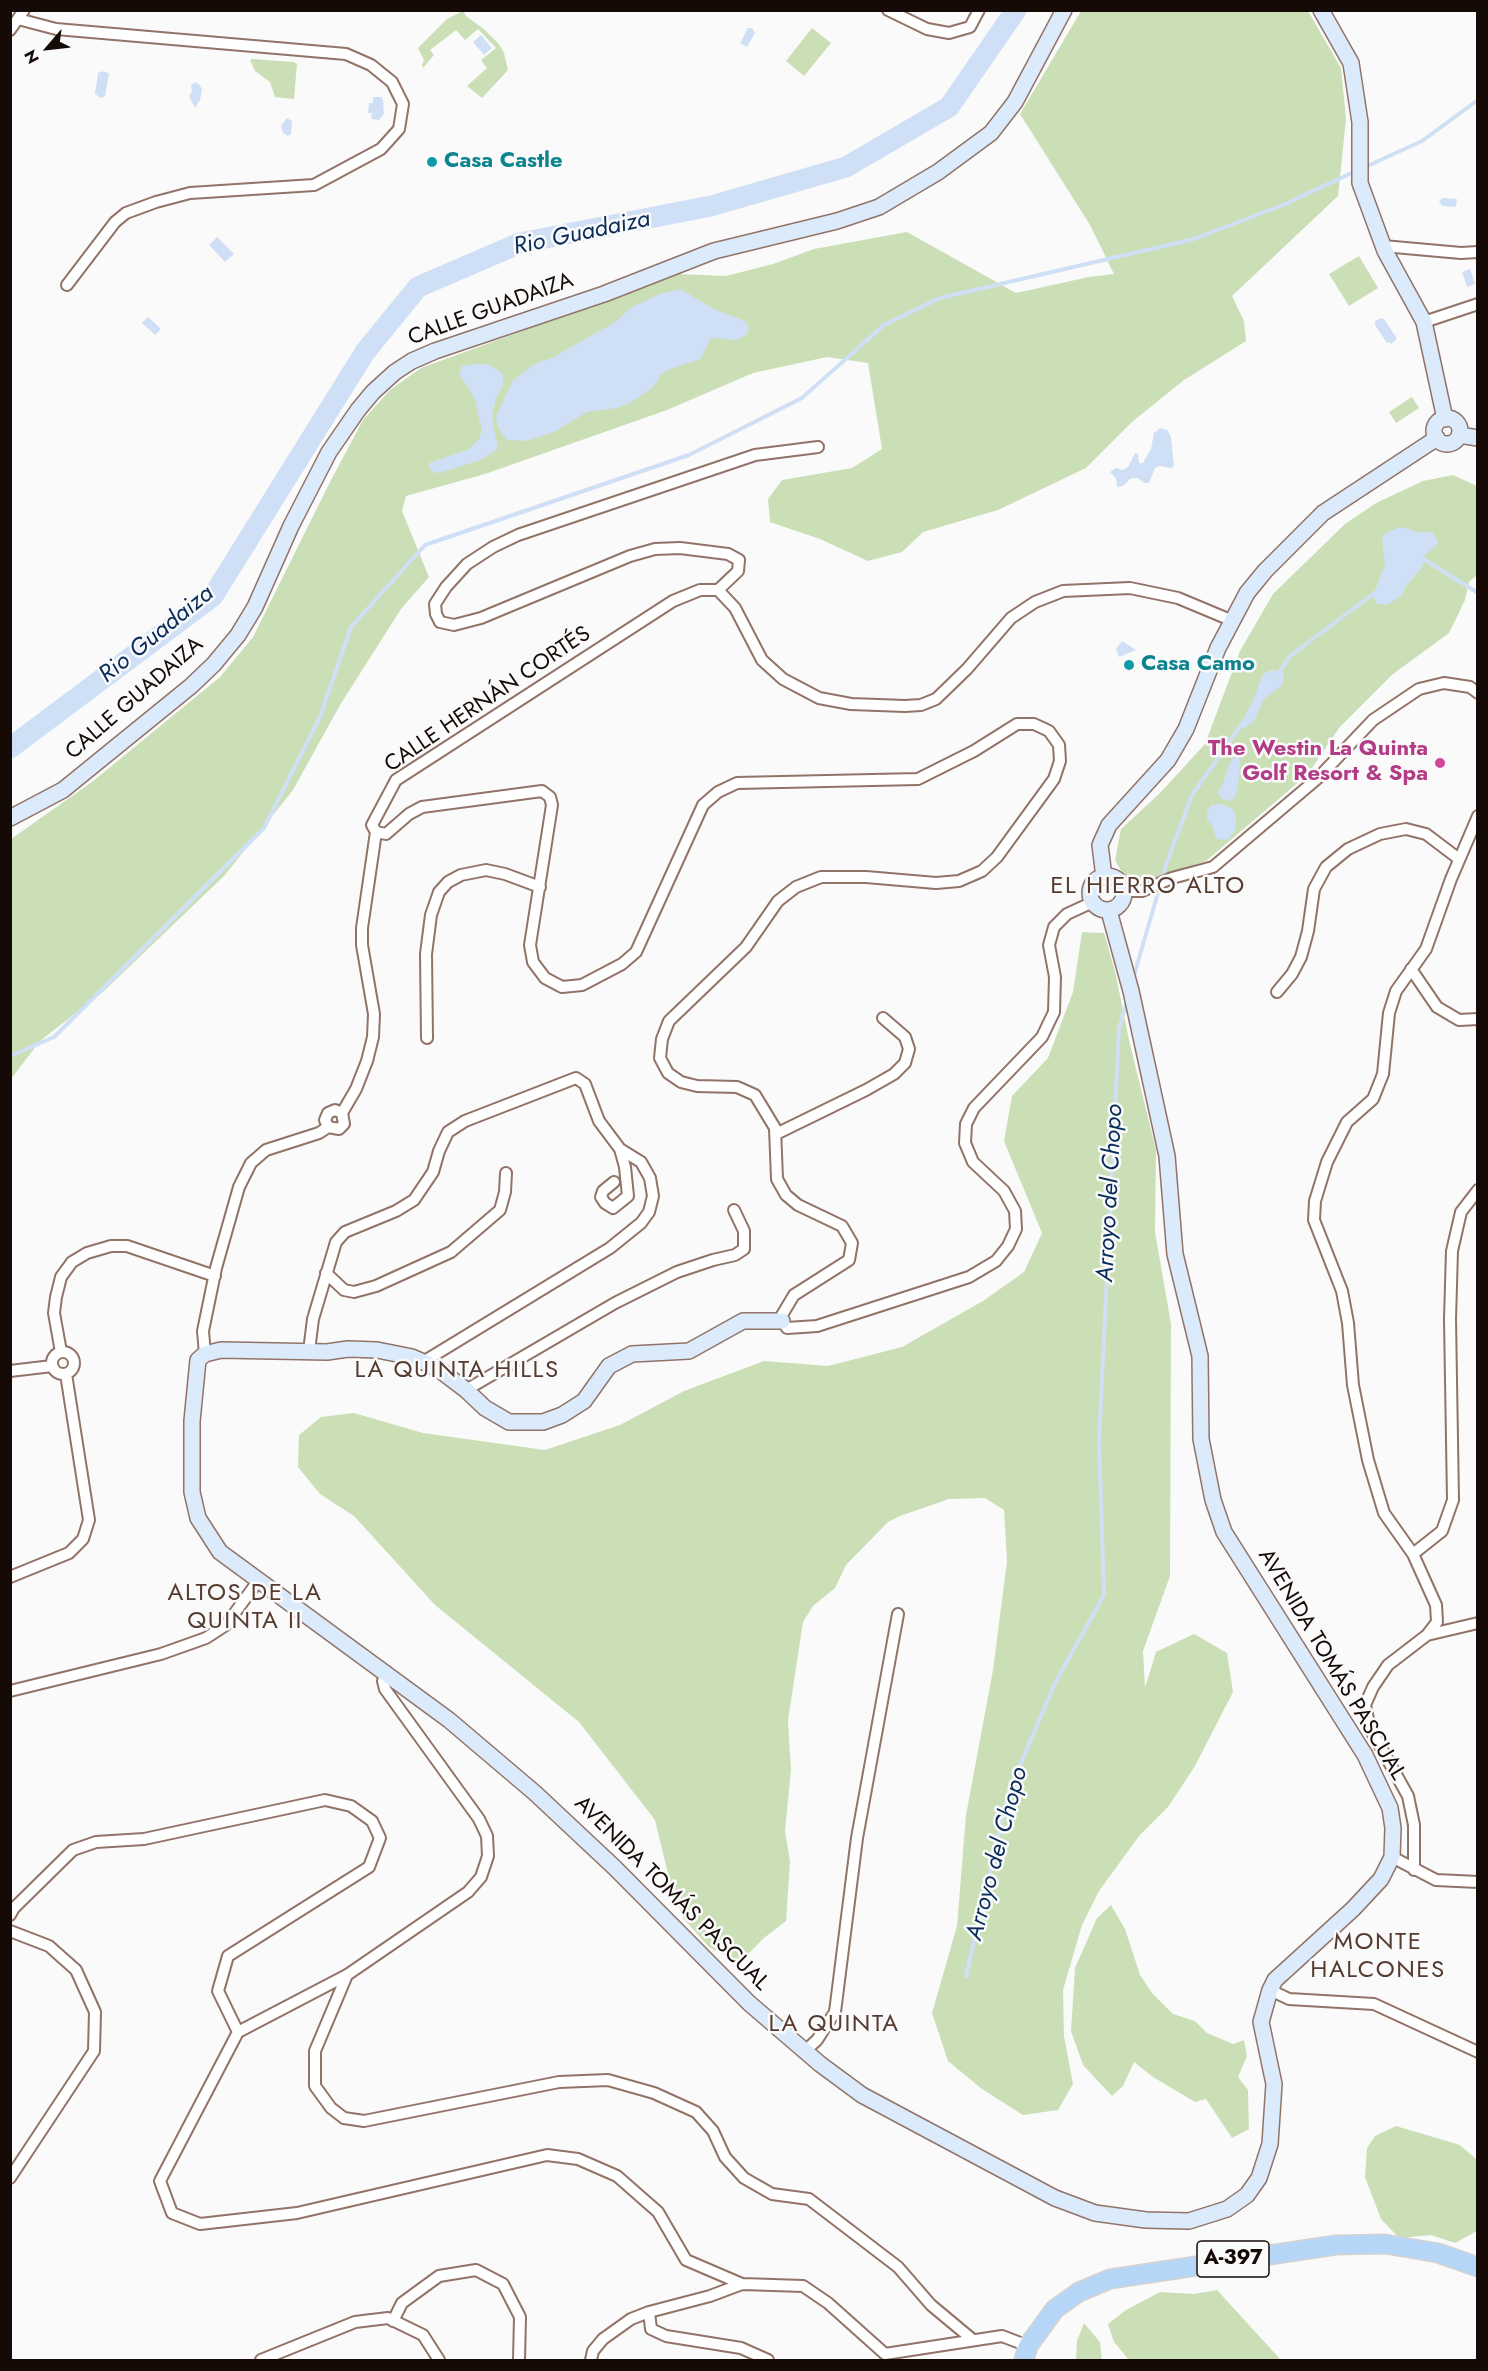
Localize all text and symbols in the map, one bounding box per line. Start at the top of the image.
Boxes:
north arrow [18,18,78,78]
text: N [19,46,45,68]
place label: Casa Castle [444,149,563,175]
marker: Casa Castle [425,155,439,169]
water label: Rio Guadaiza [511,205,653,263]
street label: CALLE GUADAIZA [405,268,577,352]
water label: Rio Guadaiza [94,580,220,690]
street label: CALLE HERNÁN CORTÉS [380,621,596,779]
street label: CALLE GUADAIZA [61,632,209,766]
place label: Casa Camo [1141,652,1255,678]
marker: Casa Camo [1122,658,1136,672]
place label: The Westin La Quinta Golf Resort & Spa [1208,737,1428,788]
marker: The Westin La Quinta Golf Resort & Spa [1433,756,1447,770]
district label: EL HIERRO ALTO [1050,873,1246,901]
water label: Arroyo del Chopo [1092,1103,1130,1283]
district label: LA QUINTA HILLS [354,1357,560,1385]
street label: AVENIDA TOMÁS PASCUAL [1252,1545,1410,1785]
district label: ALTOS DE LA QUINTA II [168,1580,322,1636]
water label: Arroyo del Chopo [961,1764,1035,1944]
street label: AVENIDA TOMÁS PASCUAL [568,1791,774,1997]
district label: MONTE HALCONES [1310,1929,1446,1985]
district label: LA QUINTA [768,2011,900,2039]
road number: A-397 [1197,2241,1269,2277]

